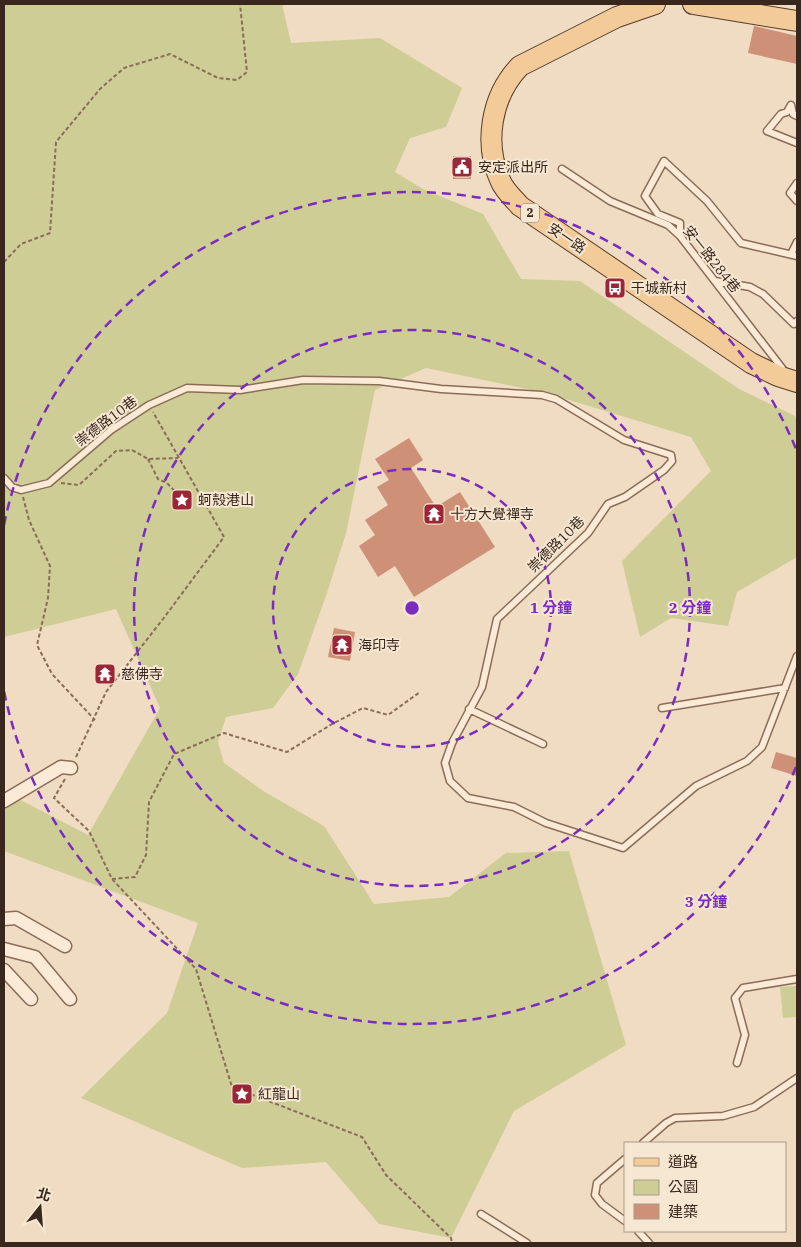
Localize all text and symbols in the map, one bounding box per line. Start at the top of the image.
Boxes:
public building icon: 安定派出所 [450,155,474,179]
place label: 安定派出所 [478,158,548,176]
road number: 2 [521,204,539,222]
street label: 安一路 [545,219,589,257]
street label: 安一路284巷 [679,222,745,296]
bus stop icon: 干城新村 [603,276,627,300]
place label: 干城新村 [631,279,687,297]
street label: 崇德路10巷 [72,392,140,450]
place icon: 蚵殼港山 [170,488,194,512]
place label: 蚵殼港山 [198,491,254,509]
temple icon: 十方大覺禪寺 [422,502,446,526]
place label: 十方大覺禪寺 [450,505,534,523]
street label: 崇德路10巷 [524,512,588,576]
text: 1 分鐘 [530,598,572,617]
text: 2 分鐘 [669,598,711,617]
centre of rings [403,599,421,617]
temple icon: 海印寺 [330,633,354,657]
place label: 海印寺 [358,636,400,654]
temple icon: 慈佛寺 [93,662,117,686]
place label: 慈佛寺 [121,665,163,683]
text: 3 分鐘 [685,892,727,911]
place icon: 紅龍山 [230,1082,254,1106]
place label: 紅龍山 [258,1085,300,1103]
legend [624,1142,786,1232]
text: 道路 [668,1152,698,1171]
text: 公園 [668,1177,698,1196]
north arrow [15,1182,65,1232]
text: 北 [34,1184,53,1205]
text: 建築 [668,1202,698,1221]

